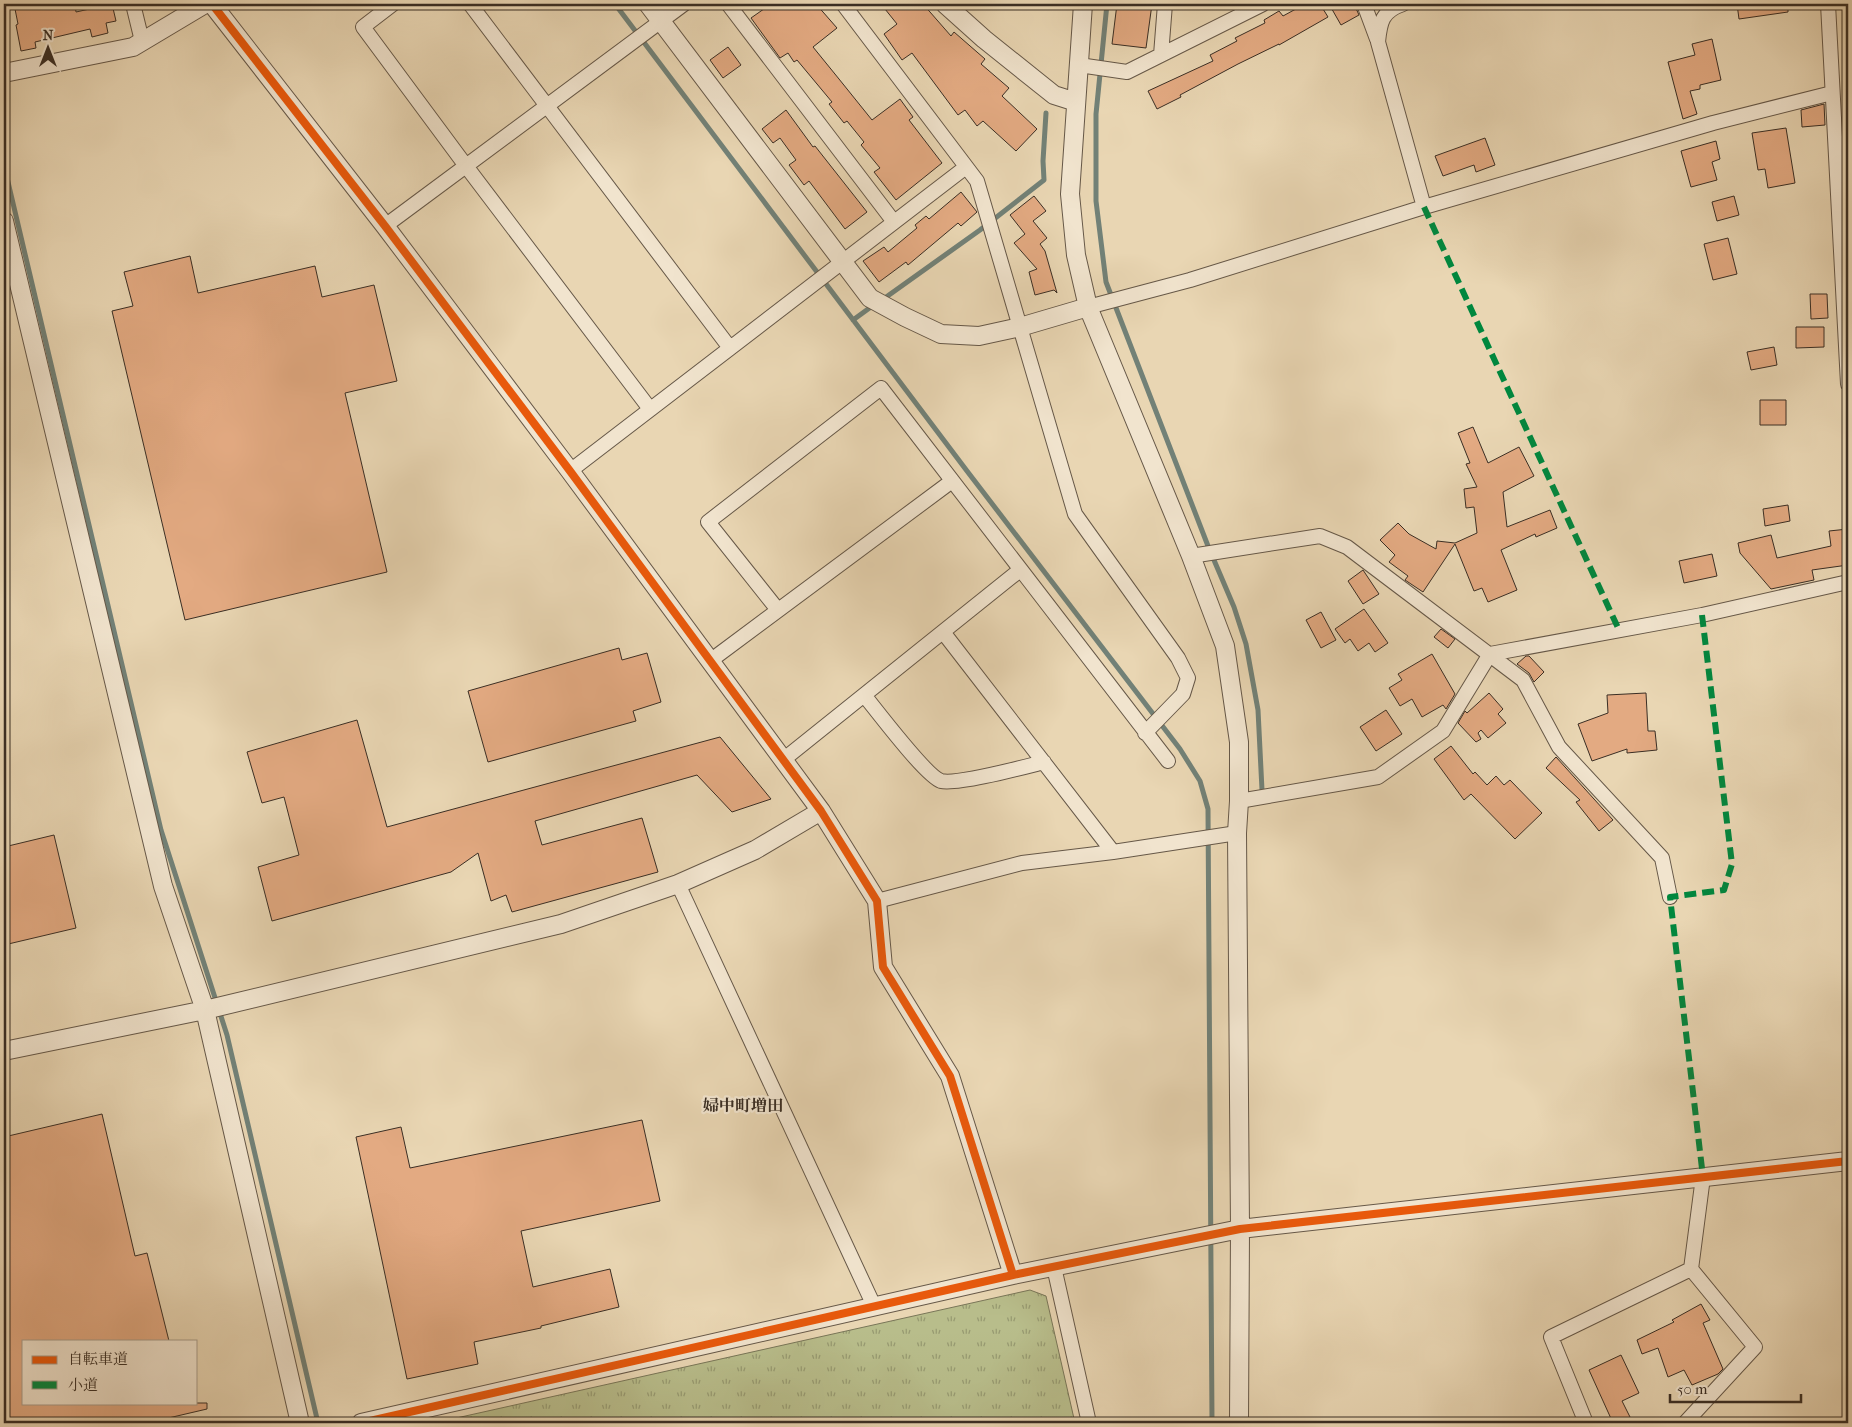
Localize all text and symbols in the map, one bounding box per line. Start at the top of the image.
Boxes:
north arrow [22,22,72,72]
text: N [43,27,54,44]
district label: 婦中町増田 [703,1096,783,1115]
legend [22,1340,198,1404]
text: 自転車道 [68,1350,128,1368]
scale bar [1670,1372,1801,1404]
text: 小道 [68,1376,98,1394]
text: 50 m [1677,1380,1708,1398]

